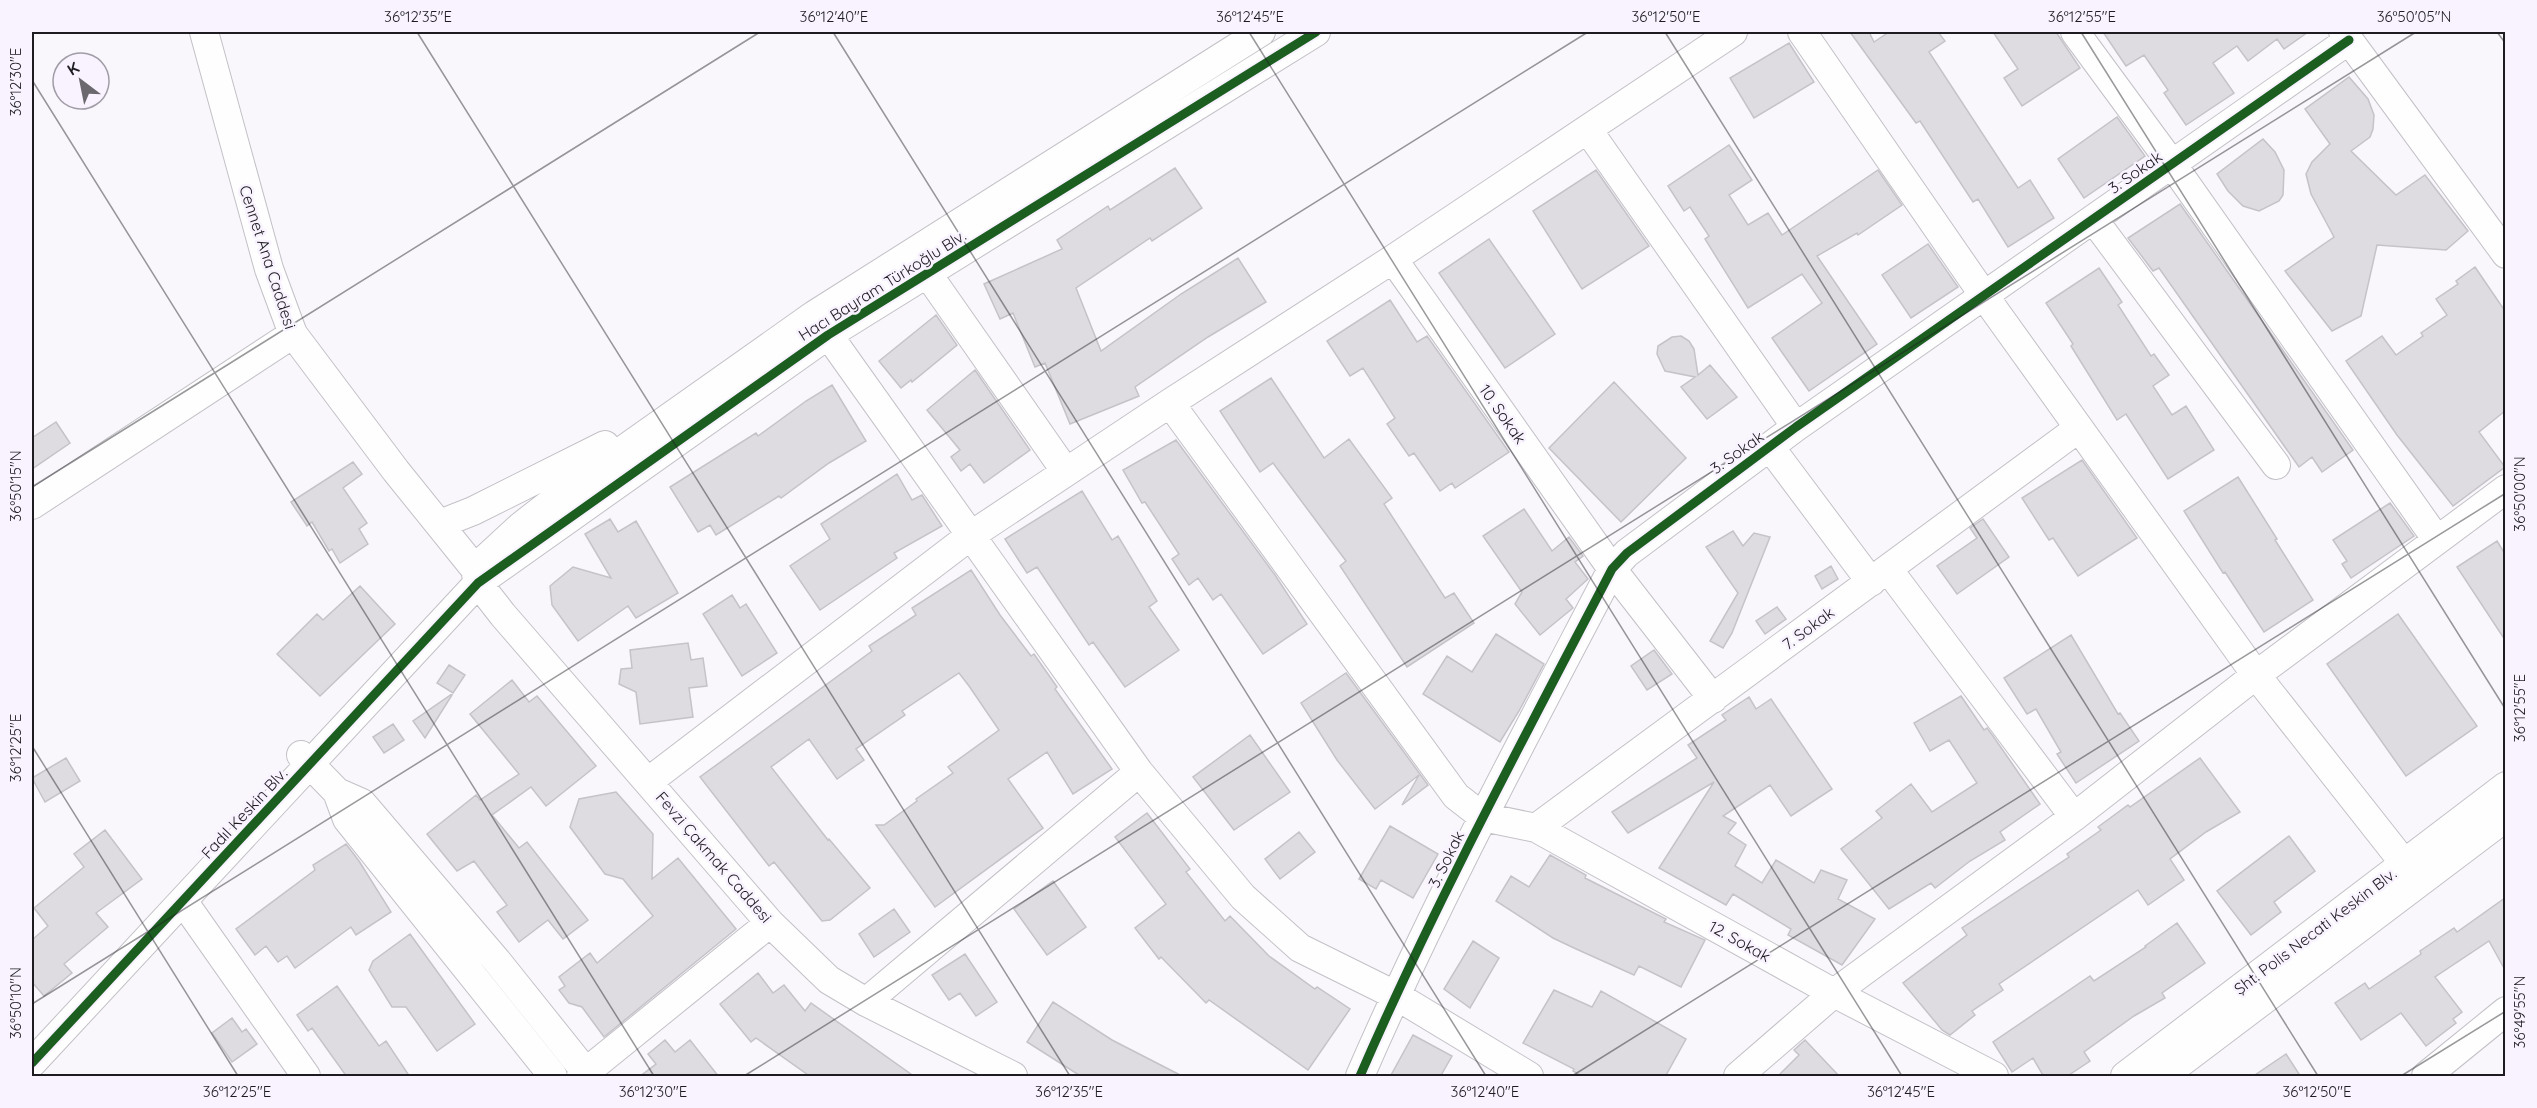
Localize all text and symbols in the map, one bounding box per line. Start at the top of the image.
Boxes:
text: 36°12'35"E [384,7,452,26]
text: 36°12'40"E [800,7,868,26]
text: 36°12'45"E [1216,7,1284,26]
text: 36°12'50"E [1631,7,1701,26]
text: 36°12'55"E [2048,7,2116,26]
text: 36°50'05"N [2377,7,2451,26]
text: 36°12'30"E [6,48,25,116]
north arrow [51,51,111,111]
text: K [63,57,83,80]
street label: 3. Sokak [2104,146,2166,198]
street label: Cennet Ana Caddesi [235,183,301,331]
street label: Hacı Bayram Türkoğlu Blv. [794,225,970,345]
street label: 10. Sokak [1475,380,1531,448]
street label: 3. Sokak [1706,426,1768,478]
text: 36°50'15"N [6,450,25,522]
text: 36°50'00"N [2510,456,2529,532]
street label: 7. Sokak [1778,602,1838,654]
text: 36°12'55"E [2510,674,2529,742]
text: 36°12'25"E [6,714,25,782]
street label: Fadıl Keskin Blv. [197,763,291,863]
street label: Fevzi Çakmak Caddesi [652,787,776,927]
street label: 3. Sokak [1424,827,1468,891]
street label: Şht. Polis Necati Keskin Blv. [2230,863,2400,999]
street label: 12. Sokak [1706,916,1774,966]
text: 36°50'10"N [6,967,25,1039]
text: 36°49'55"N [2510,976,2529,1048]
text: 36°12'25"E [203,1082,271,1101]
text: 36°12'30"E [619,1082,687,1101]
text: 36°12'35"E [1035,1082,1103,1101]
text: 36°12'40"E [1451,1082,1519,1101]
text: 36°12'45"E [1867,1082,1935,1101]
text: 36°12'50"E [2282,1082,2352,1101]

